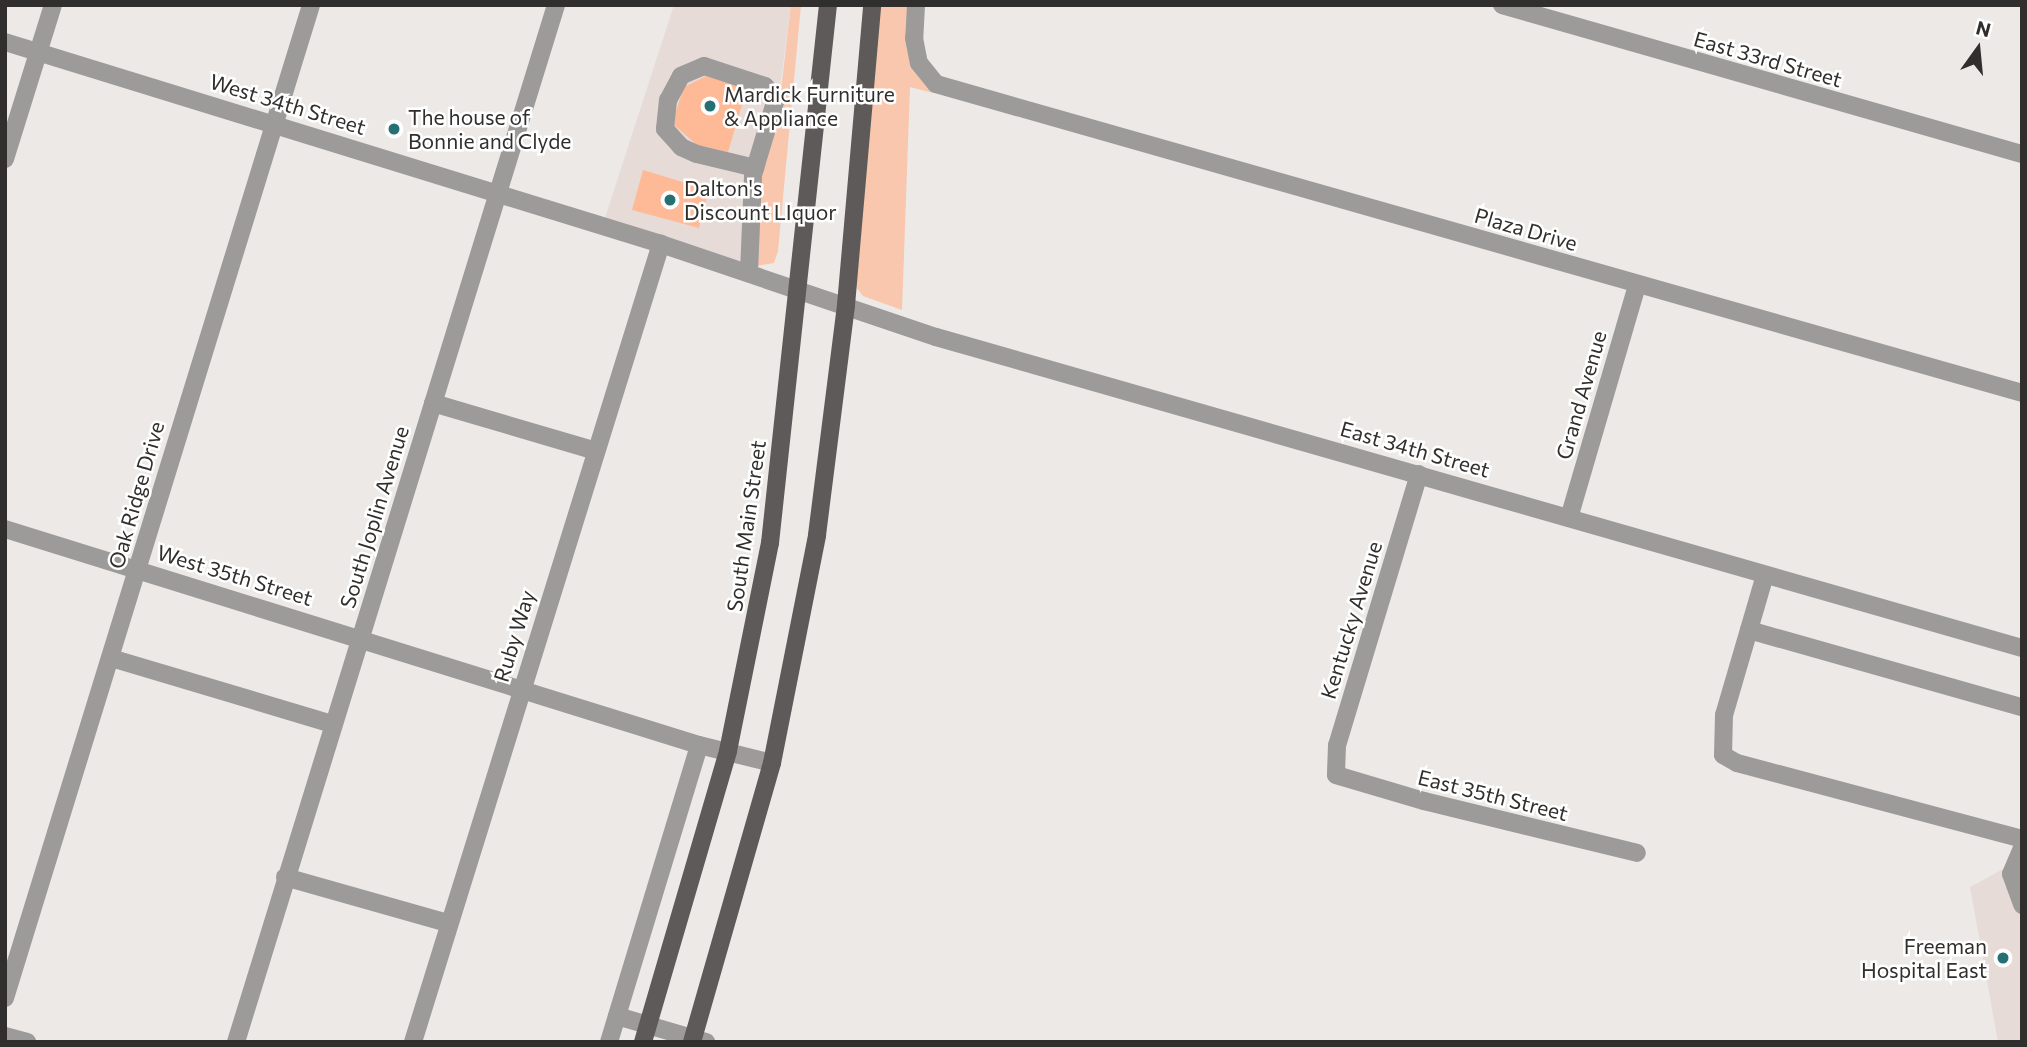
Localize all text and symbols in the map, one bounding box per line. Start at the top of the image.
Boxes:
north arrow [1943,14,2013,84]
text: N [1974,15,1993,41]
street label: East 33rd Street [1691,26,1845,92]
street label: West 34th Street [207,68,369,140]
place label: Mardick Furniture & Appliance [724,81,895,131]
marker: Mardick Furniture & Appliance [702,98,718,114]
place label: The house of Bonnie and Clyde [408,104,571,154]
marker: The house of Bonnie and Clyde [386,121,402,137]
place label: Dalton's Discount LIquor [684,175,837,225]
marker: Dalton's Discount LIquor [662,192,678,208]
street label: Plaza Drive [1472,202,1580,256]
street label: Grand Avenue [1551,328,1611,462]
street label: East 34th Street [1337,416,1493,482]
street label: Oak Ridge Drive [103,418,169,572]
street label: South Joplin Avenue [334,423,414,611]
street label: South Main Street [721,439,771,613]
street label: Kentucky Avenue [1315,538,1387,702]
street label: West 35th Street [154,539,316,611]
street label: Ruby Way [488,587,540,685]
street label: East 35th Street [1415,764,1571,826]
place label: Freeman Hospital East [1861,933,1987,983]
marker: Freeman Hospital East [1993,948,2013,968]

